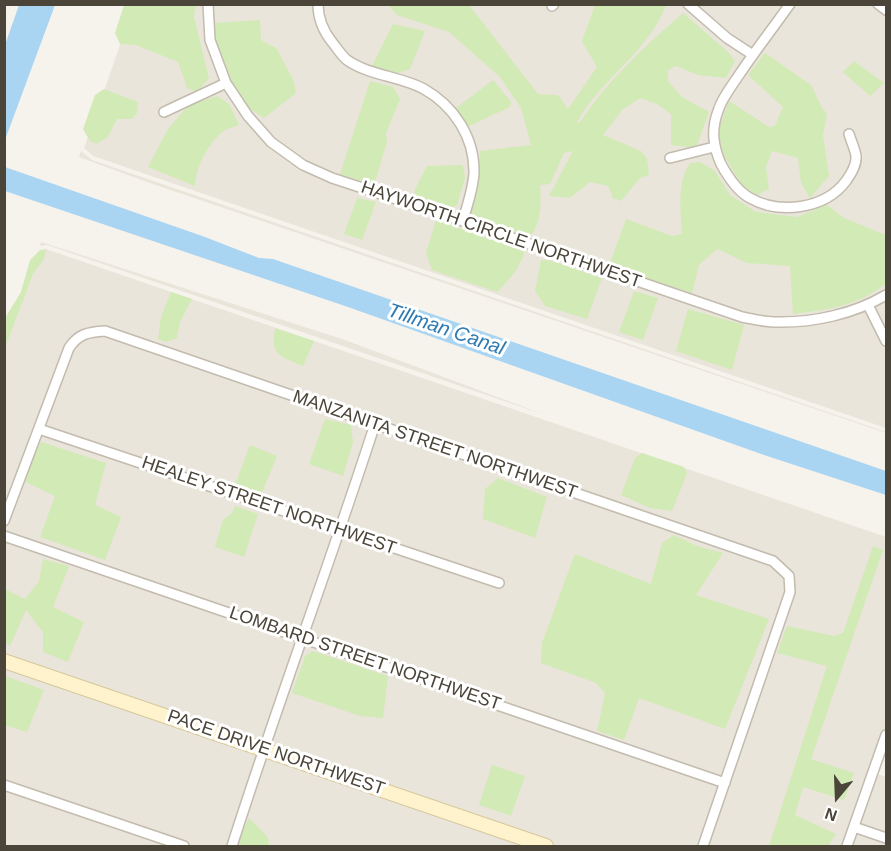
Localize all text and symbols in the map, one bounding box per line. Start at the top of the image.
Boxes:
street label: HAYWORTH CIRCLE NORTHWEST [358,177,644,293]
water label: Tillman Canal [384,299,508,361]
street label: MANZANITA STREET NORTHWEST [290,386,580,504]
street label: HEALEY STREET NORTHWEST [139,452,399,560]
street label: LOMBARD STREET NORTHWEST [226,602,504,716]
street label: PACE DRIVE NORTHWEST [165,706,387,800]
north arrow [807,767,867,827]
text: N [823,805,839,824]

